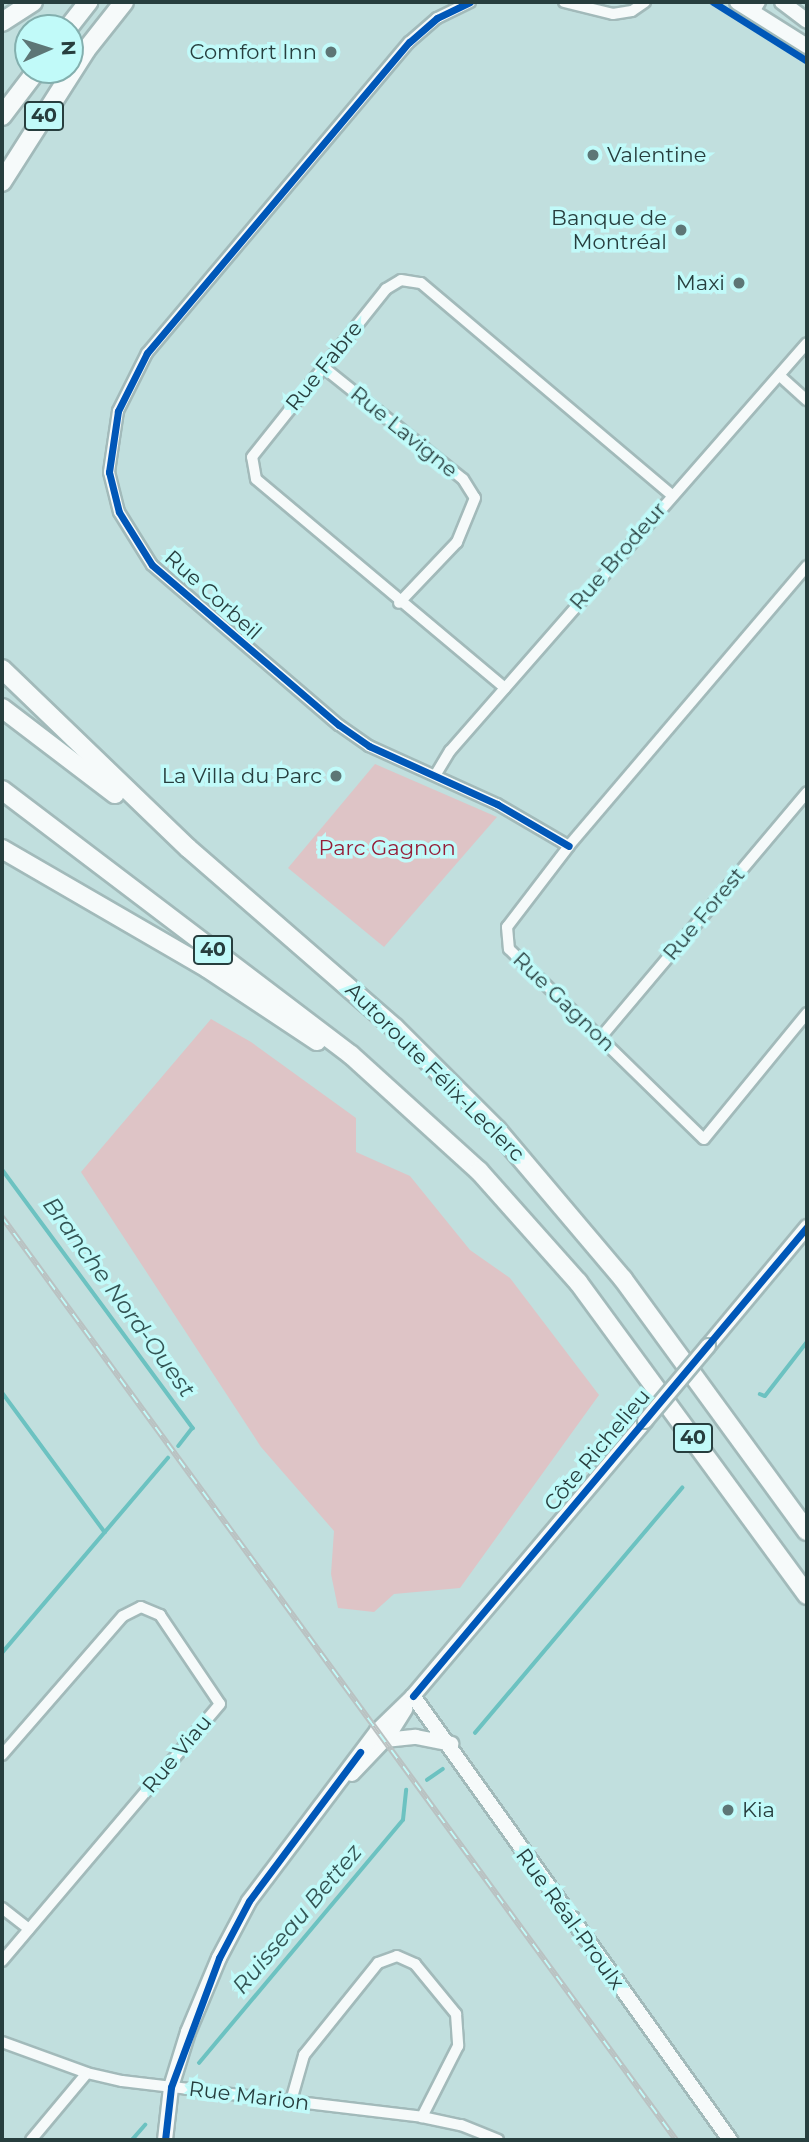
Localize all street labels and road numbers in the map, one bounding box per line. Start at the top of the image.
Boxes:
road number: 40 [23,100,65,132]
street label: Rue Fabre [280,316,368,416]
street label: Rue Lavigne [345,381,463,483]
street label: Rue Brodeur [565,497,671,615]
street label: Rue Corbeil [159,545,267,645]
street label: Rue Forest [658,863,750,965]
road number: 40 [192,934,234,966]
street label: Rue Gagnon [508,947,620,1057]
street label: Autoroute Félix-Leclerc [340,977,530,1167]
street label: Côte Richelieu [539,1384,655,1516]
road number: 40 [672,1422,714,1454]
street label: Rue Viau [137,1710,217,1798]
street label: Rue Réal-Proulx [510,1844,630,1994]
street label: Rue Marion [187,2076,311,2116]

